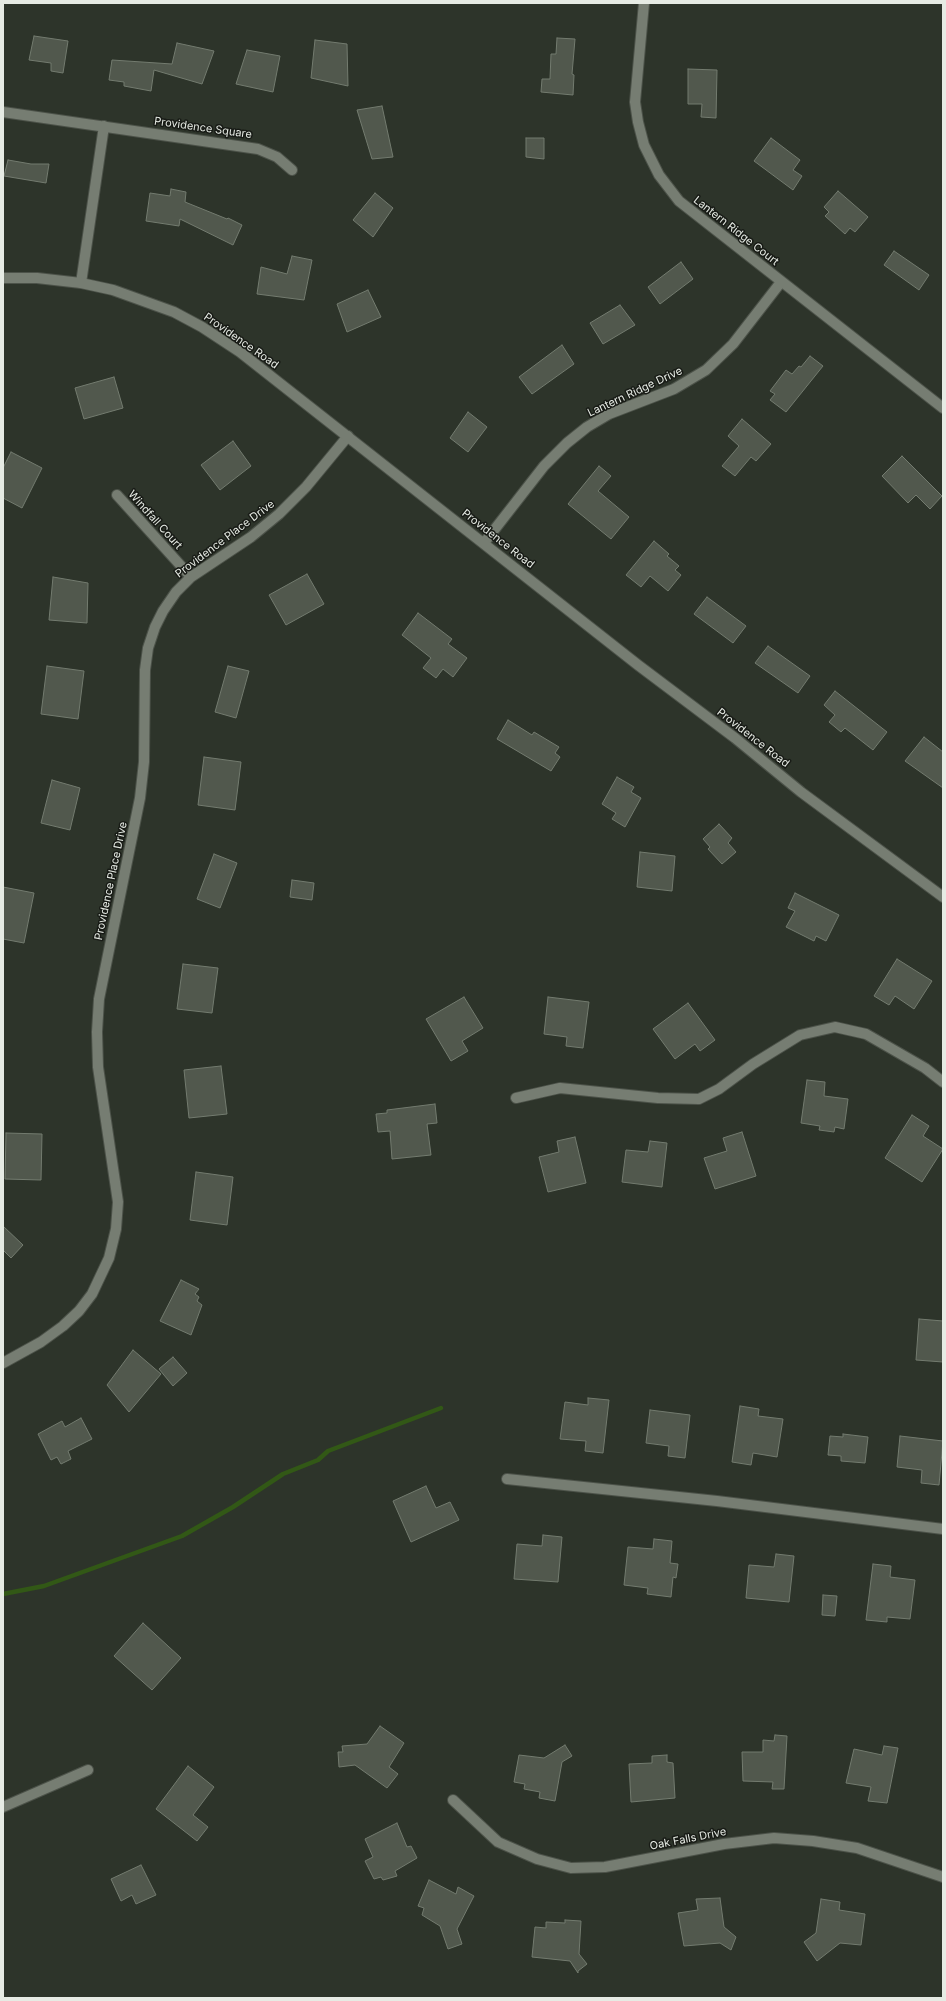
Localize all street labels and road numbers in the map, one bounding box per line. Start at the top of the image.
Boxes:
street label: Providence Square [153,115,253,141]
street label: Lantern Ridge Court [691,194,781,268]
street label: Providence Road [201,310,281,372]
street label: Lantern Ridge Drive [586,364,684,420]
street label: Windfall Court [125,488,185,552]
street label: Providence Place Drive [173,497,277,581]
street label: Providence Road [459,507,537,571]
street label: Providence Road [714,706,792,770]
street label: Providence Place Drive [92,821,130,941]
street label: Oak Falls Drive [649,1825,727,1853]

